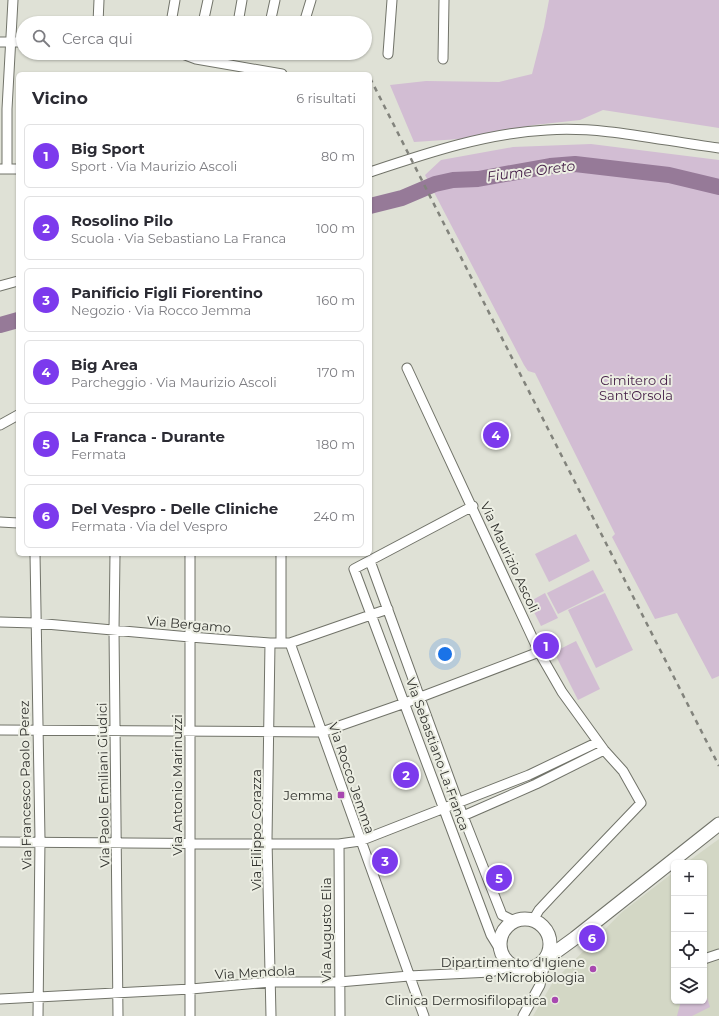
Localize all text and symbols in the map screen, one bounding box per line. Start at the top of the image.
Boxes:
search box [16,16,372,60]
icon: search [30,27,52,49]
text: Cerca qui [62,29,133,48]
text: Vicino [32,88,88,108]
text: 6 risultati [296,90,356,106]
text: Big Sport [71,139,145,158]
text: 1 [43,148,49,164]
text: 80 m [321,148,355,164]
water label: Fiume Oreto [486,157,576,185]
text: Sport · Via Maurizio Ascoli [71,158,237,174]
text: Rosolino Pilo [71,211,173,230]
text: 2 [42,220,50,236]
text: 100 m [316,220,355,236]
text: Scuola · Via Sebastiano La Franca [71,230,286,246]
text: Panificio Figli Fiorentino [71,283,263,302]
text: 3 [42,292,50,308]
text: 160 m [317,292,355,308]
text: Negozio · Via Rocco Jemma [71,302,251,318]
text: Big Area [71,355,138,374]
text: 4 [42,364,50,380]
text: 170 m [317,364,355,380]
park label: Cimitero di Sant'Orsola [599,372,673,403]
text: Parcheggio · Via Maurizio Ascoli [71,374,277,390]
pin: 4 [483,420,509,450]
text: La Franca - Durante [71,427,225,446]
text: 5 [42,436,50,452]
text: 180 m [316,436,355,452]
text: Fermata [71,446,126,462]
text: Del Vespro - Delle Cliniche [71,499,278,518]
street label: Via Maurizio Ascoli [477,499,543,615]
text: 6 [42,508,50,524]
text: 240 m [314,508,355,524]
text: Fermata · Via del Vespro [71,518,228,534]
street label: Via Bergamo [146,612,232,636]
pin: 1 [533,631,559,661]
your location [435,644,455,664]
street label: Via Sebastiano La Franca [403,675,473,833]
street label: Via Francesco Paolo Perez [16,700,34,870]
street label: Via Paolo Emiliani Giudici [94,702,112,868]
street label: Via Antonio Marinuzzi [169,714,185,856]
street label: Via Rocco Jemma [325,720,379,836]
pin: 2 [393,760,419,790]
street label: Via Filippo Corazza [248,769,264,891]
place label: Jemma [282,787,333,803]
marker: Jemma [336,790,346,800]
pin: 3 [372,846,398,876]
map controls [671,860,707,1004]
button: + [671,860,707,896]
pin: 5 [486,863,512,893]
street label: Via Augusto Elia [318,877,334,983]
button: − [671,896,707,932]
pin: 6 [579,923,605,953]
button: locate [671,932,707,968]
place label: Dipartimento d'Igiene e Microbiologia [441,954,585,985]
street label: Via Mendola [214,962,296,982]
marker: Dipartimento d'Igiene e Microbiologia [588,964,598,974]
button: layers [671,968,707,1004]
place label: Clinica Dermosifilopatica [385,992,547,1008]
marker: Clinica Dermosifilopatica [550,995,560,1005]

